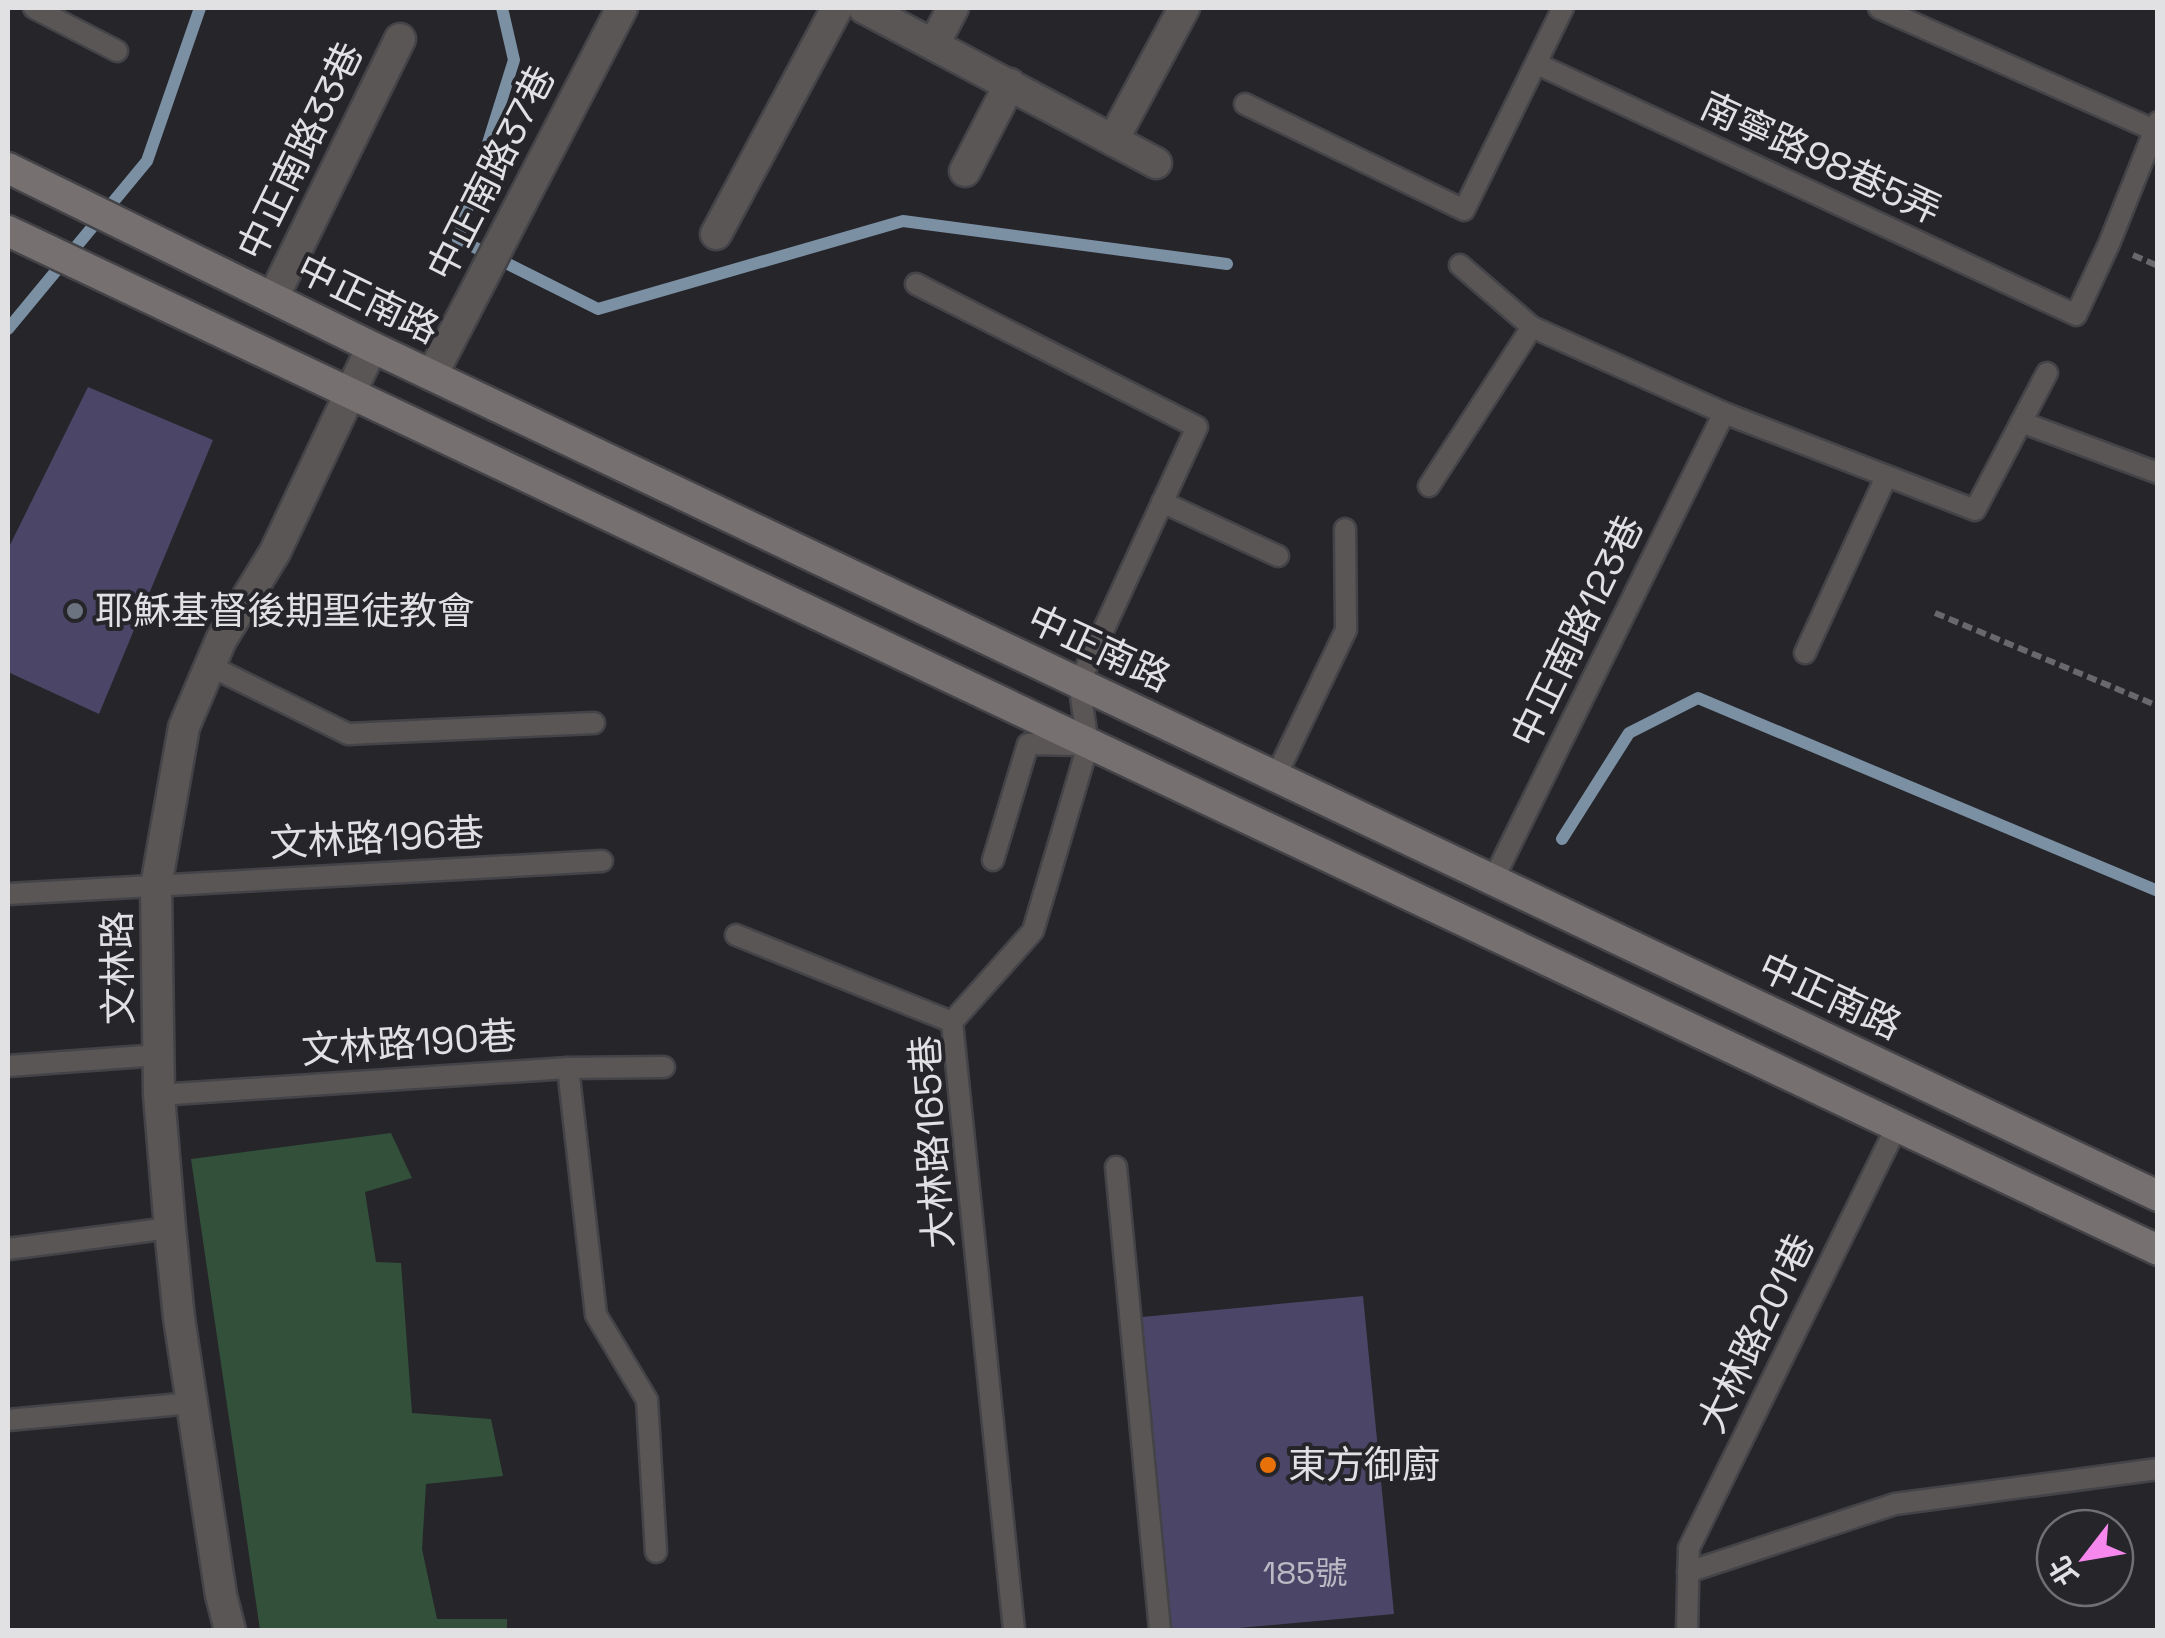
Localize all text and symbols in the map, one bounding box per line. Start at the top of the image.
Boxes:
street label: 中正南路33巷 [227,34,373,268]
street label: 中正南路37巷 [416,58,566,288]
street label: 南寧路98巷5弄 [1693,81,1949,235]
street label: 中正南路 [289,244,447,354]
street label: 中正南路123巷 [1500,507,1654,755]
place label: 耶穌基督後期聖徒教會 [95,587,475,635]
street label: 中正南路 [1020,594,1178,702]
marker: 耶穌基督後期聖徒教會 [64,600,86,622]
street label: 文林路196巷 [269,808,485,868]
street label: 文林路 [93,911,143,1025]
street label: 中正南路 [1751,942,1909,1050]
street label: 文林路190巷 [300,1012,518,1074]
street label: 大林路165巷 [901,1034,963,1250]
street label: 大林路201巷 [1687,1226,1825,1440]
place label: 東方御廚 [1288,1441,1440,1489]
marker: 東方御廚 [1257,1454,1279,1476]
north arrow [2035,1508,2135,1608]
text: 北 [2041,1550,2086,1592]
house number: 185號 [1263,1553,1347,1593]

